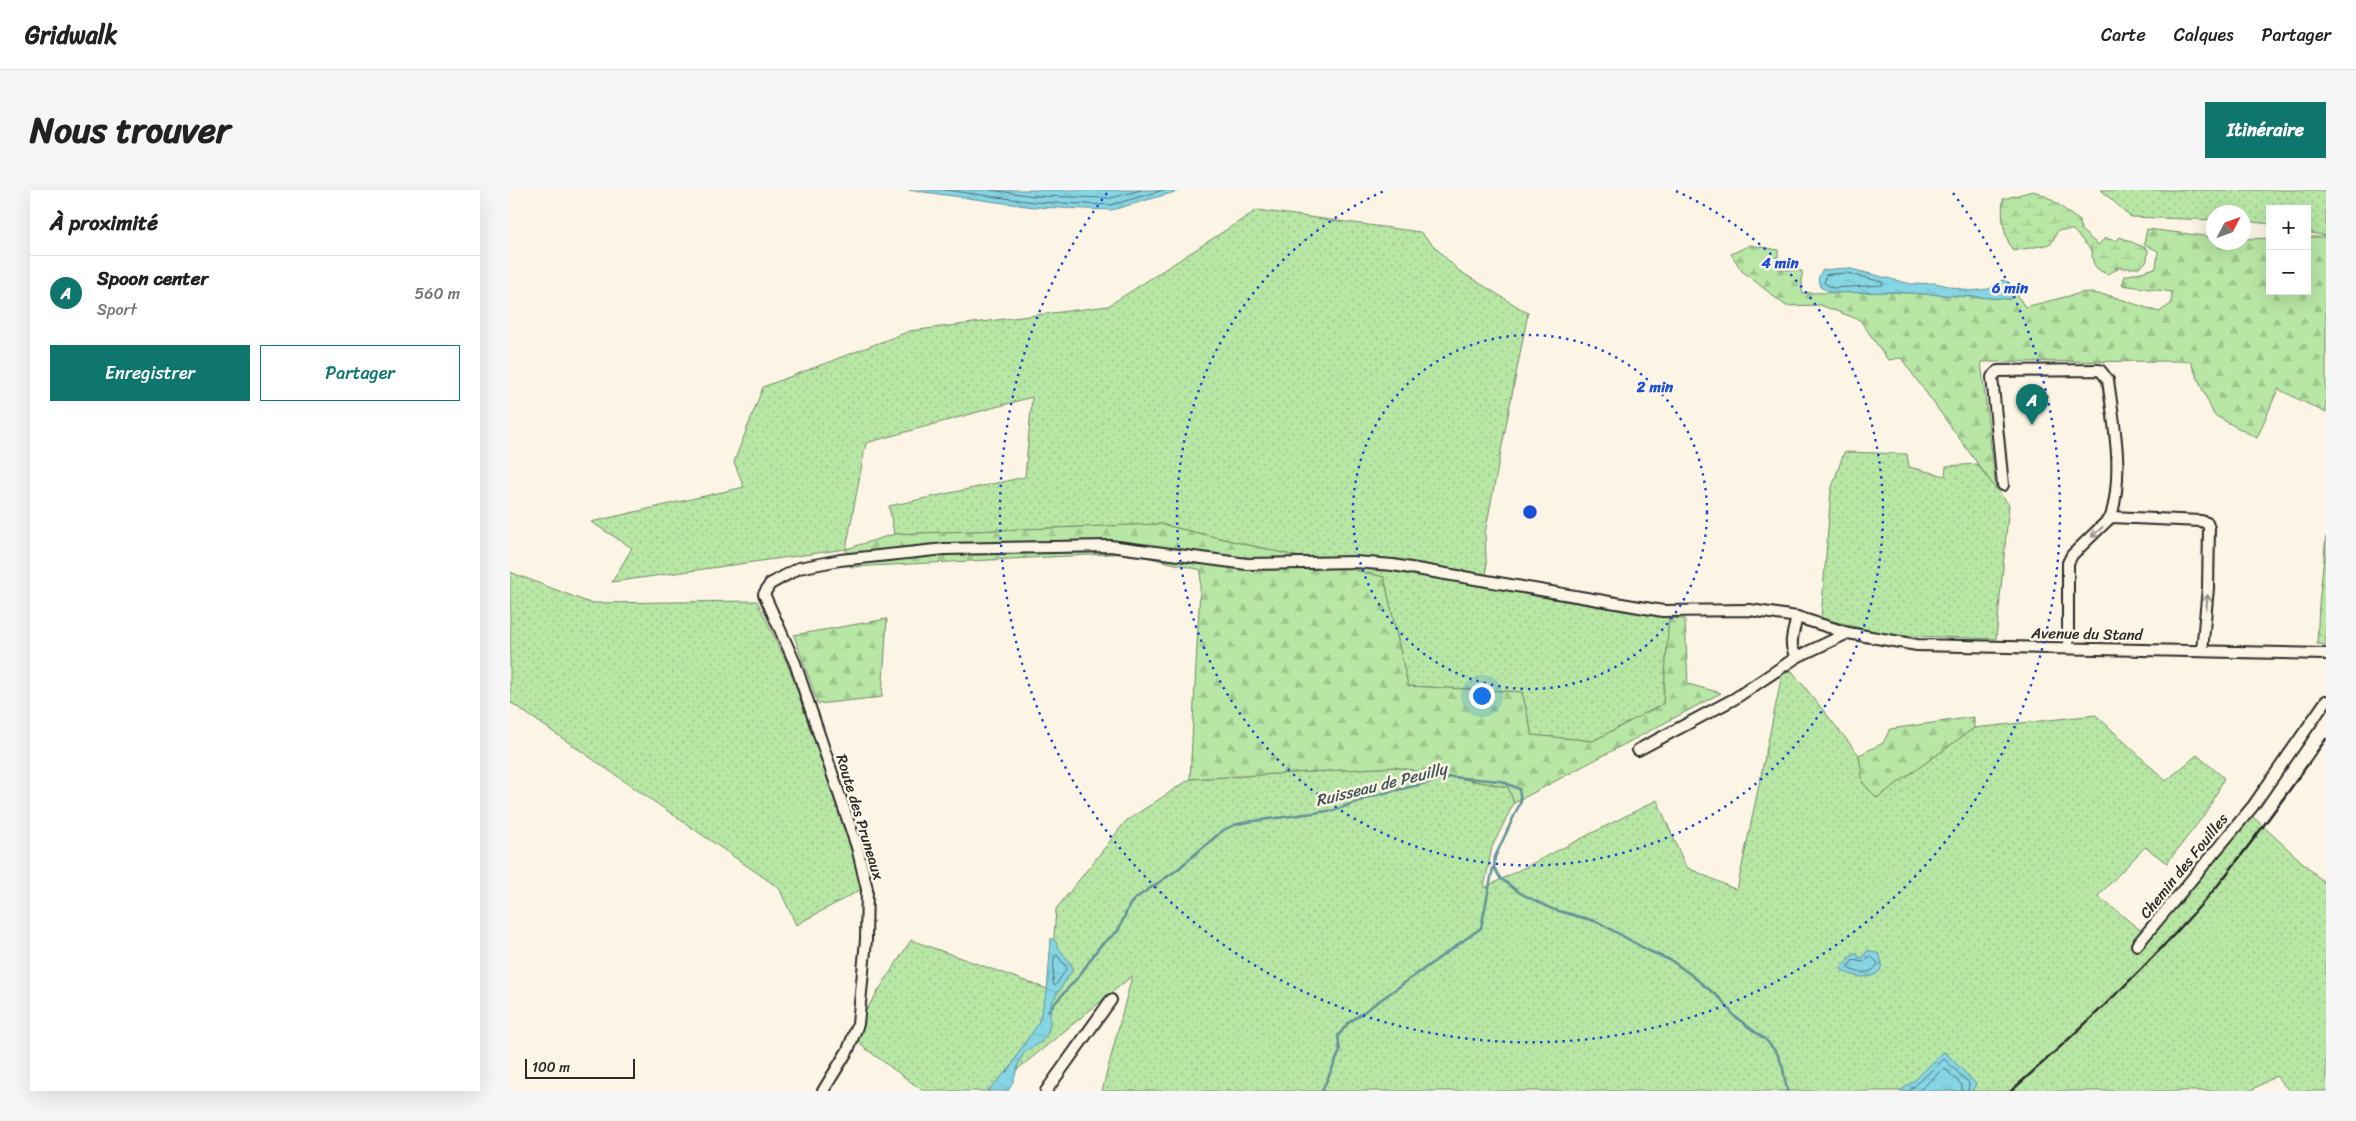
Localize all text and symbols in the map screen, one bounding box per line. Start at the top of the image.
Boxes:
text: Gridwalk [25,14,117,56]
text: Carte [2101,19,2146,51]
text: Calques [2174,19,2234,51]
text: Partager [2262,19,2331,51]
text: Nous trouver [30,99,230,161]
button: Itinéraire [2205,102,2326,158]
text: À proximité [50,204,158,242]
north arrow [2206,205,2251,250]
map controls [2266,205,2311,295]
button: + [2266,205,2311,250]
text: 4 min [1760,250,1799,276]
button: − [2266,250,2311,295]
text: Spoon center [97,262,208,295]
text: 6 min [1991,275,2029,301]
text: A [61,279,71,308]
text: 560 m [415,279,460,308]
text: Sport [97,295,137,324]
button: Enregistrer [50,345,250,401]
button: Partager [260,345,460,401]
text: 2 min [1636,374,1674,400]
pin: A [2016,384,2048,425]
centre of rings [1521,503,1539,521]
one-way arrow [2090,526,2103,538]
one-way arrow [2202,595,2212,611]
street label: Avenue du Stand [2030,620,2144,648]
your location [1469,683,1495,709]
street label: Route des Pruneaux [829,751,892,883]
water label: Ruisseau de Peuilly [1312,753,1453,815]
street label: Chemin des Fouilles [2133,807,2235,925]
text: 100 m [532,1055,570,1080]
scale bar [525,1056,635,1079]

